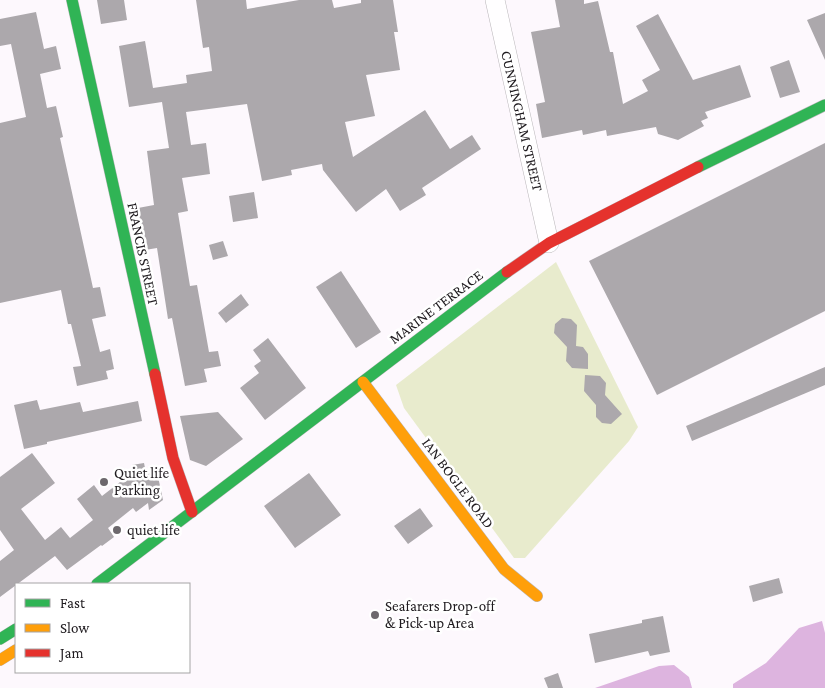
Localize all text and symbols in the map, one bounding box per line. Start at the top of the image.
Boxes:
street label: CUNNINGHAM STREET [498,49,546,193]
street label: FRANCIS STREET [124,201,162,307]
street label: MARINE TERRACE [386,267,486,347]
street label: IAN BOGLE ROAD [419,435,497,531]
place label: Quiet life Parking [114,465,170,499]
marker: Quiet life Parking [98,476,110,488]
place label: quiet life [127,522,180,539]
marker: quiet life [111,524,123,536]
legend [15,583,190,673]
text: Fast [60,595,86,611]
place label: Seafarers Drop-off & Pick-up Area [385,598,497,632]
marker: Seafarers Drop-off & Pick-up Area [369,609,381,621]
text: Slow [60,620,90,636]
text: Jam [58,645,83,662]

